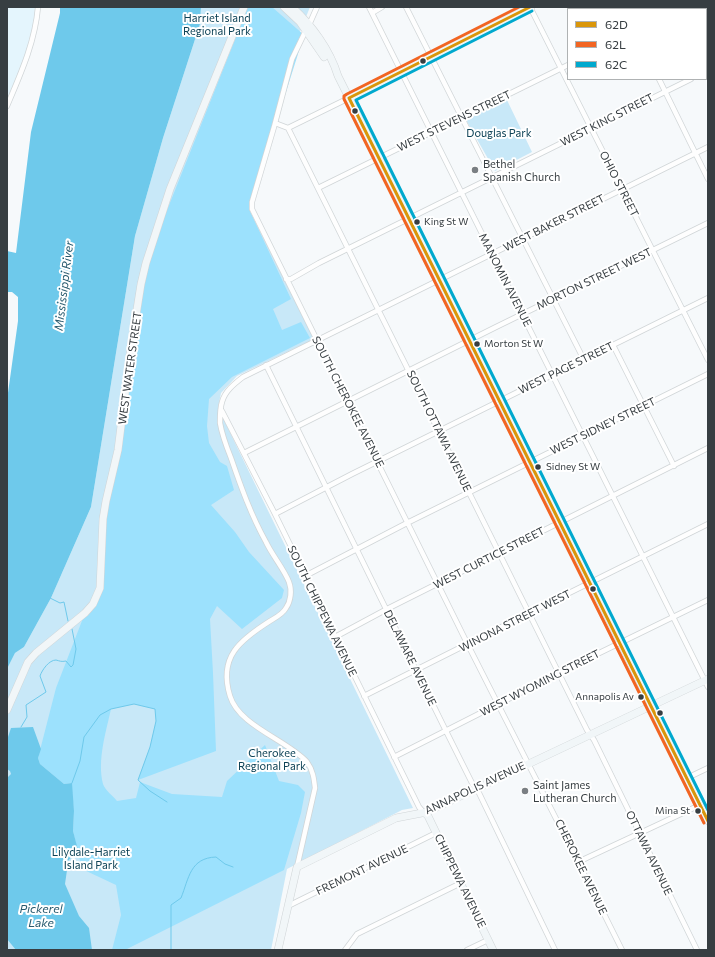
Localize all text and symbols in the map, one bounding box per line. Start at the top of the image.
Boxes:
legend [567,8,707,80]
park label: Harriet Island Regional Park [183,11,251,37]
text: 62D [605,17,628,31]
text: 62L [605,37,626,51]
unlabelled marker [418,56,428,66]
text: 62C [605,57,627,71]
street label: WEST STEVENS STREET [395,88,513,154]
street label: WEST KING STREET [558,91,656,149]
unlabelled marker [350,106,360,116]
park label: Douglas Park [466,126,532,140]
street label: OHIO STREET [597,149,641,219]
place label: Bethel Spanish Church [483,157,560,183]
marker: Bethel Spanish Church [470,165,480,175]
street label: WEST BAKER STREET [501,192,607,254]
place label: King St W [424,216,468,228]
marker: King St W [412,217,422,227]
street label: MANOMIN AVENUE [476,231,534,329]
water label: Mississippi River [51,240,77,332]
street label: MORTON STREET WEST [534,245,654,313]
street label: WEST WATER STREET [116,311,144,425]
street label: SOUTH CHEROKEE AVENUE [309,334,387,470]
place label: Morton St W [484,338,543,350]
marker: Morton St W [472,339,482,349]
street label: WEST PAGE STREET [516,339,616,397]
street label: SOUTH OTTAWA AVENUE [404,368,474,494]
street label: WEST SIDNEY STREET [548,395,658,457]
place label: Sidney St W [546,461,600,473]
marker: Sidney St W [533,462,543,472]
street label: WEST CURTICE STREET [431,524,547,592]
street label: SOUTH CHIPPEWA AVENUE [285,543,359,679]
unlabelled marker [588,584,598,594]
street label: WINONA STREET WEST [457,587,573,655]
street label: DELAWARE AVENUE [381,608,439,708]
street label: WEST WYOMING STREET [478,647,602,719]
place label: Annapolis Av [575,691,634,703]
marker: Annapolis Av [636,692,646,702]
unlabelled marker [655,708,665,718]
park label: Cherokee Regional Park [238,746,306,772]
street label: ANNAPOLIS AVENUE [423,759,527,817]
place label: Saint James Lutheran Church [533,778,616,804]
marker: Saint James Lutheran Church [520,786,530,796]
place label: Mina St [655,805,690,817]
marker: Mina St [693,806,703,816]
street label: OTTAWA AVENUE [623,809,675,897]
street label: CHEROKEE AVENUE [552,817,610,917]
street label: CHIPPEWA AVENUE [431,832,489,930]
street label: FREMONT AVENUE [314,842,410,898]
park label: Lilydale-Harriet Island Park [52,845,130,871]
water label: Pickerel Lake [19,902,63,930]

